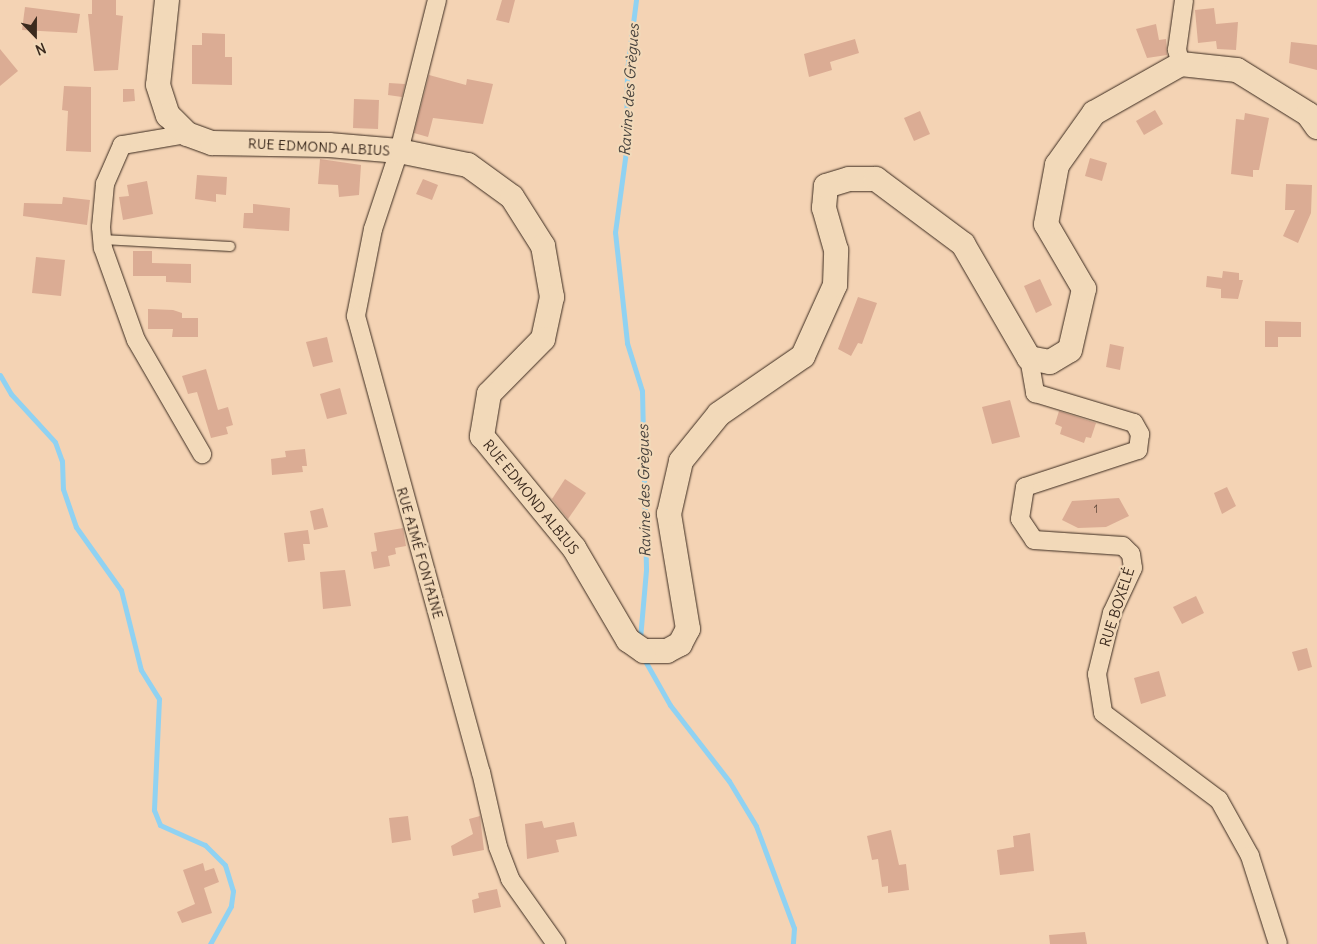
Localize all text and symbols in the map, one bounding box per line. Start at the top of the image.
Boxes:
north arrow [10,10,60,60]
water label: Ravine des Grègues [615,23,643,157]
text: N [33,39,48,59]
street label: RUE EDMOND ALBIUS [247,135,391,159]
water label: Ravine des Grègues [634,424,654,558]
street label: RUE EDMOND ALBIUS [480,436,582,558]
street label: RUE AIMÉ FONTAINE [393,485,447,621]
house number: 1 [1094,502,1098,516]
street label: RUE BOXELÉ [1096,565,1138,649]

